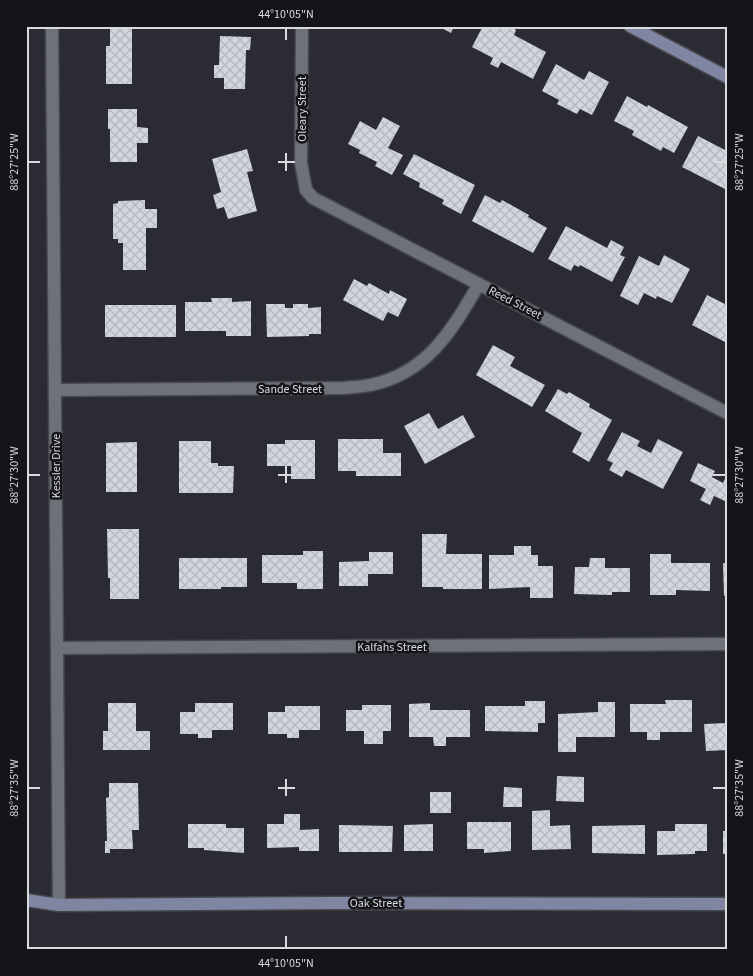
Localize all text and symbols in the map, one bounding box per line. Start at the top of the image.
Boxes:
text: 44°10'05"N [258,6,314,23]
street label: Oleary Street [294,76,311,142]
text: 88°27'25"W [6,133,23,191]
text: 88°27'25"W [731,133,748,191]
street label: Reed Street [485,282,545,324]
street label: Sande Street [258,381,322,398]
street label: Kessler Drive [48,434,65,498]
text: 88°27'30"W [6,446,23,504]
text: 88°27'30"W [731,446,748,504]
street label: Kalfahs Street [357,639,427,656]
text: 88°27'35"W [6,759,23,817]
text: 88°27'35"W [731,759,748,817]
street label: Oak Street [350,895,402,912]
text: 44°10'05"N [258,955,314,972]

